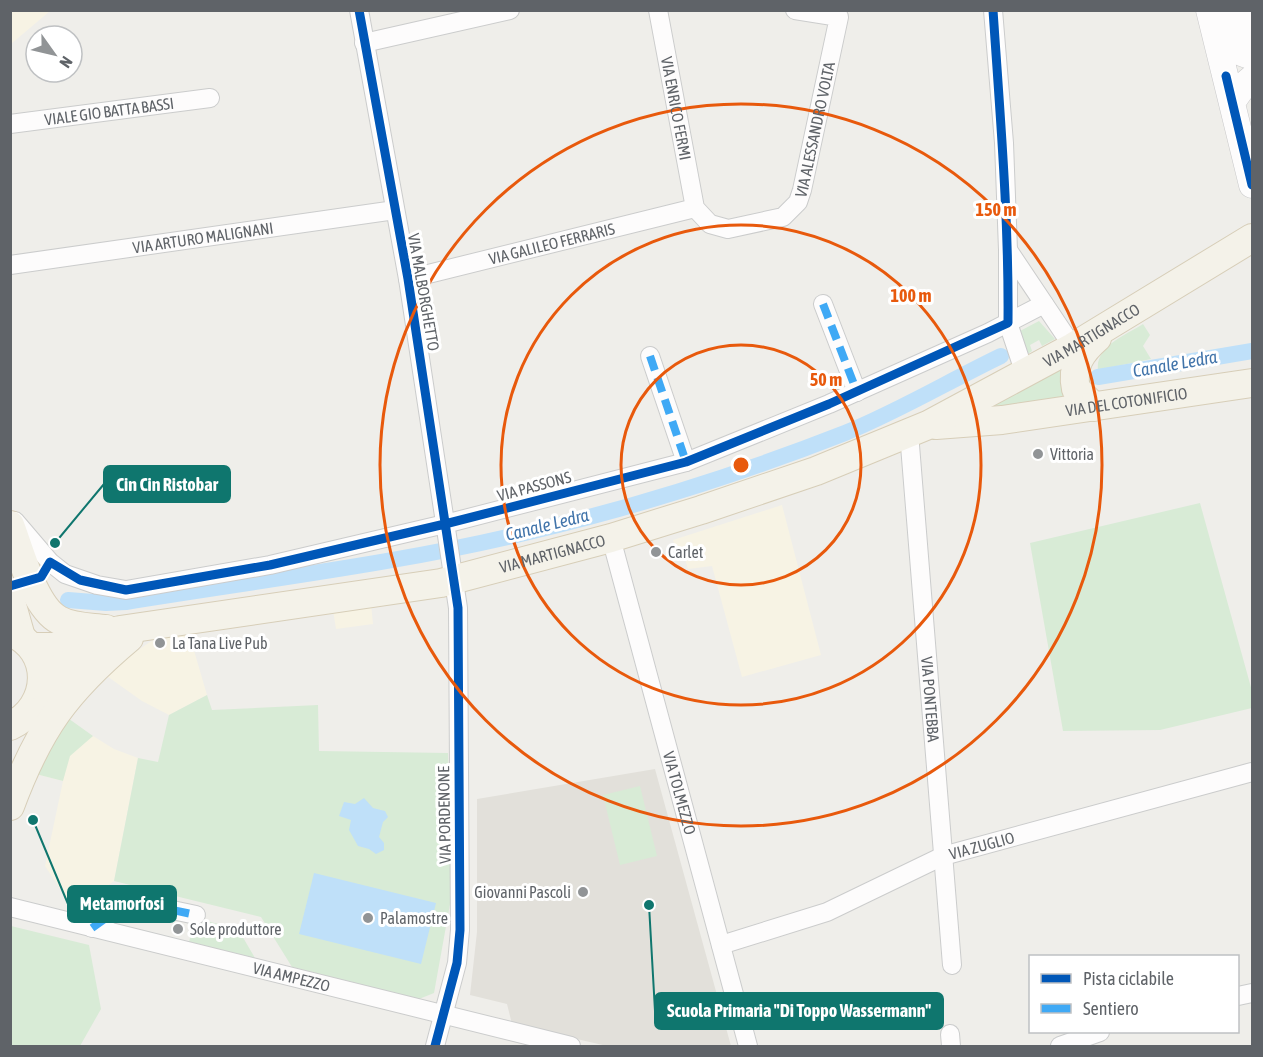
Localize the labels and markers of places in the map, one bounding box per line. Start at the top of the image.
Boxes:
place label: Vittoria [1050,445,1094,463]
marker: Vittoria [1031,447,1045,461]
centre of rings [731,455,751,475]
callout: Cin Cin Ristobar [104,466,230,502]
place label: Carlet [668,543,704,561]
marker: Carlet [649,545,663,559]
place label: La Tana Live Pub [172,634,267,652]
marker: La Tana Live Pub [153,636,167,650]
place label: Giovanni Pascoli [474,883,571,901]
marker: Giovanni Pascoli [576,885,590,899]
callout: Metamorfosi [68,886,176,922]
place label: Palamostre [380,909,448,927]
marker: Palamostre [361,911,375,925]
place label: Sole produttore [190,920,281,939]
marker: Sole produttore [171,922,185,936]
callout: Scuola Primaria "Di Toppo Wassermann" [655,993,943,1029]

